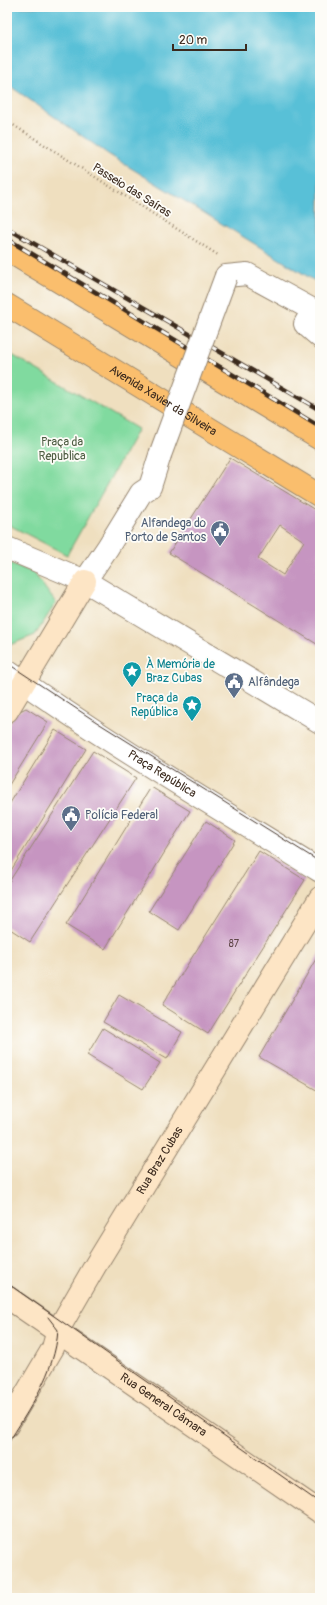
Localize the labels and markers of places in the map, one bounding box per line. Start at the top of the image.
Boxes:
place label: Alfandega do Porto de Santos [125,516,207,545]
public building icon: Alfandega do Porto de Santos [209,519,231,547]
place label: À Memória de Braz Cubas [146,656,215,686]
place icon: À Memória de Braz Cubas [121,660,143,688]
public building icon: Alfândega [223,671,245,699]
place label: Alfândega [248,675,300,690]
place label: Praça da República [131,691,178,720]
place icon: Praça da República [181,694,203,722]
public building icon: Polícia Federal [60,804,82,832]
place label: Polícia Federal [85,808,158,823]

